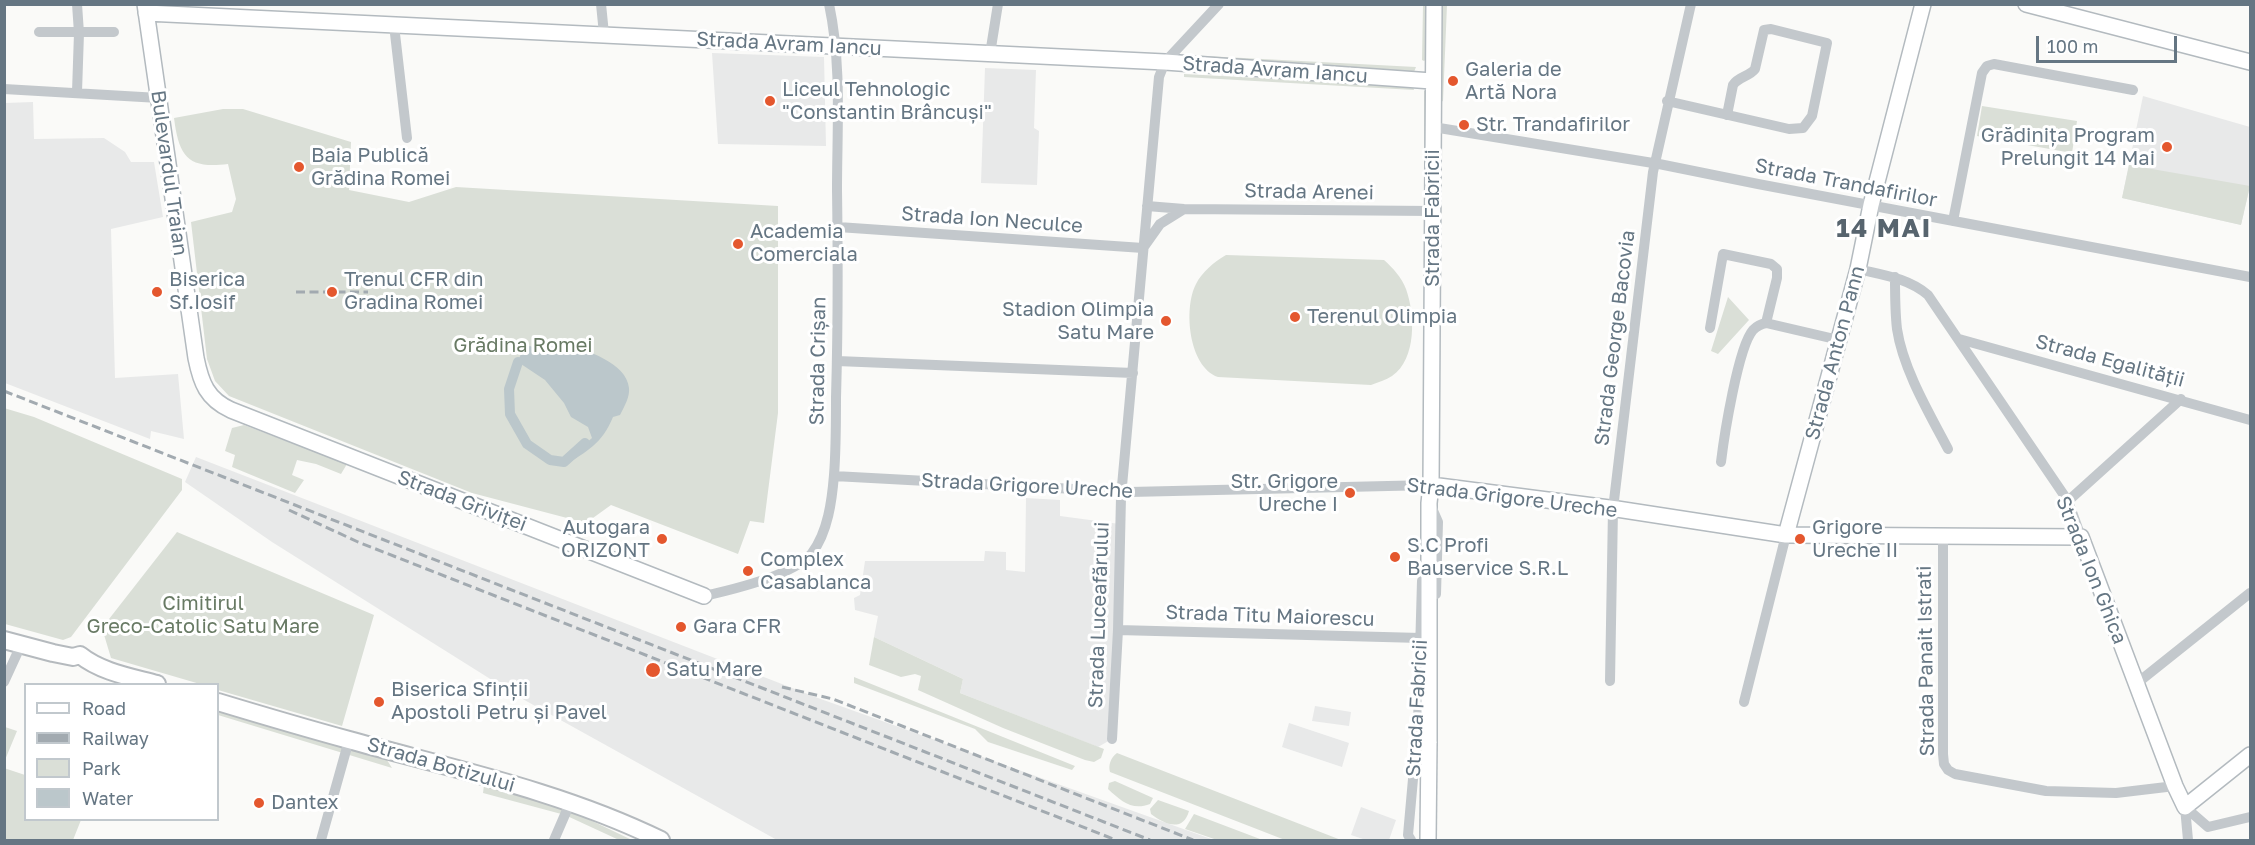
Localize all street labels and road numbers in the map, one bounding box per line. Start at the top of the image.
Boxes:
street label: Strada Avram Iancu [696,27,882,61]
street label: Strada Avram Iancu [1181,52,1369,88]
street label: Bulevardul Traian [146,89,192,257]
street label: Strada Fabricii [1421,149,1445,287]
street label: Strada Trandafirilor [1753,154,1939,212]
street label: Strada Arenei [1244,179,1374,205]
street label: Strada Ion Neculce [900,202,1084,238]
street label: Strada George Bacovia [1590,229,1640,447]
street label: Strada Anton Pann [1800,263,1870,443]
street label: Strada Crișan [805,296,831,426]
street label: Strada Egalității [2033,330,2187,392]
street label: Strada Griviței [394,465,530,537]
street label: Strada Grigore Ureche [920,468,1134,504]
street label: Strada Grigore Ureche [1405,473,1619,523]
street label: Strada Ion Ghica [2050,493,2132,647]
street label: Strada Luceafărului [1084,521,1114,709]
street label: Strada Panait Istrati [1912,565,1940,757]
street label: Strada Titu Maiorescu [1165,600,1375,632]
street label: Strada Fabricii [1401,639,1433,777]
street label: Strada Botizului [364,732,518,798]

